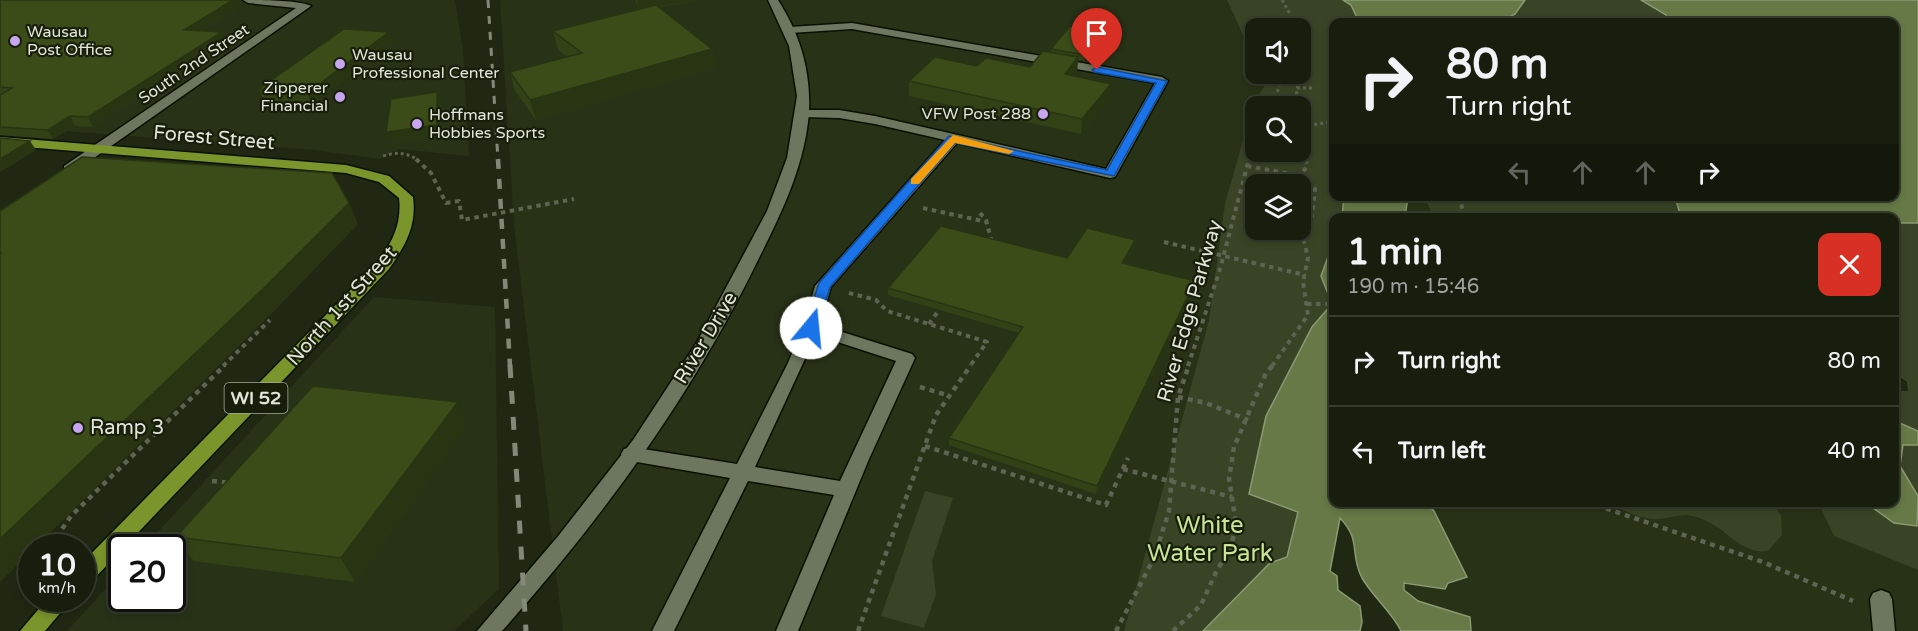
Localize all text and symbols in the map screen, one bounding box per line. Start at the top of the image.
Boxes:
pin [1071,8,1122,70]
icon: arrive [1080,17,1113,50]
map controls [1245,18,1311,240]
button: sound [1245,18,1311,84]
street label: South 2nd Street [135,20,253,108]
place label: Wausau Post Office [27,22,112,60]
marker: Wausau Post Office [8,34,22,48]
text: 80 m [1446,39,1548,90]
icon: right [1347,42,1425,120]
place label: Wausau Professional Center [352,45,500,83]
marker: Wausau Professional Center [333,57,347,71]
place label: Zipperer Financial [260,78,329,116]
marker: Zipperer Financial [333,90,347,104]
text: Turn right [1446,90,1572,123]
button: search [1245,96,1311,162]
place label: VFW Post 288 [922,104,1031,124]
place label: Hoffmans Hobbies Sports [429,105,545,143]
marker: VFW Post 288 [1036,107,1050,121]
marker: Hoffmans Hobbies Sports [410,117,424,131]
street label: Forest Street [152,121,276,155]
icon: left [1503,156,1536,189]
icon: ahead [1566,156,1599,189]
icon: ahead [1629,156,1662,189]
icon: right [1692,156,1725,189]
button: layers [1245,174,1311,240]
street label: River Edge Parkway [1153,217,1228,405]
text: 1 min [1347,231,1443,274]
button: close [1818,233,1881,296]
street label: North 1st Street [282,241,402,371]
text: 190 m · 15:46 [1347,275,1479,299]
street label: River Drive [669,288,743,388]
position arrow [779,296,843,360]
icon: right [1347,345,1380,378]
text: Turn right [1398,348,1500,374]
text: 80 m [1827,348,1881,374]
road number: WI 52 [224,383,288,413]
place label: Ramp 3 [90,416,164,440]
marker: Ramp 3 [71,421,85,435]
icon: left [1347,435,1380,468]
text: Turn left [1398,438,1486,464]
text: 40 m [1827,438,1881,464]
park label: White Water Park [1147,511,1273,568]
speed limit sign: 20 [108,534,186,612]
text: 10 [38,547,76,584]
text: km/h [38,579,76,597]

